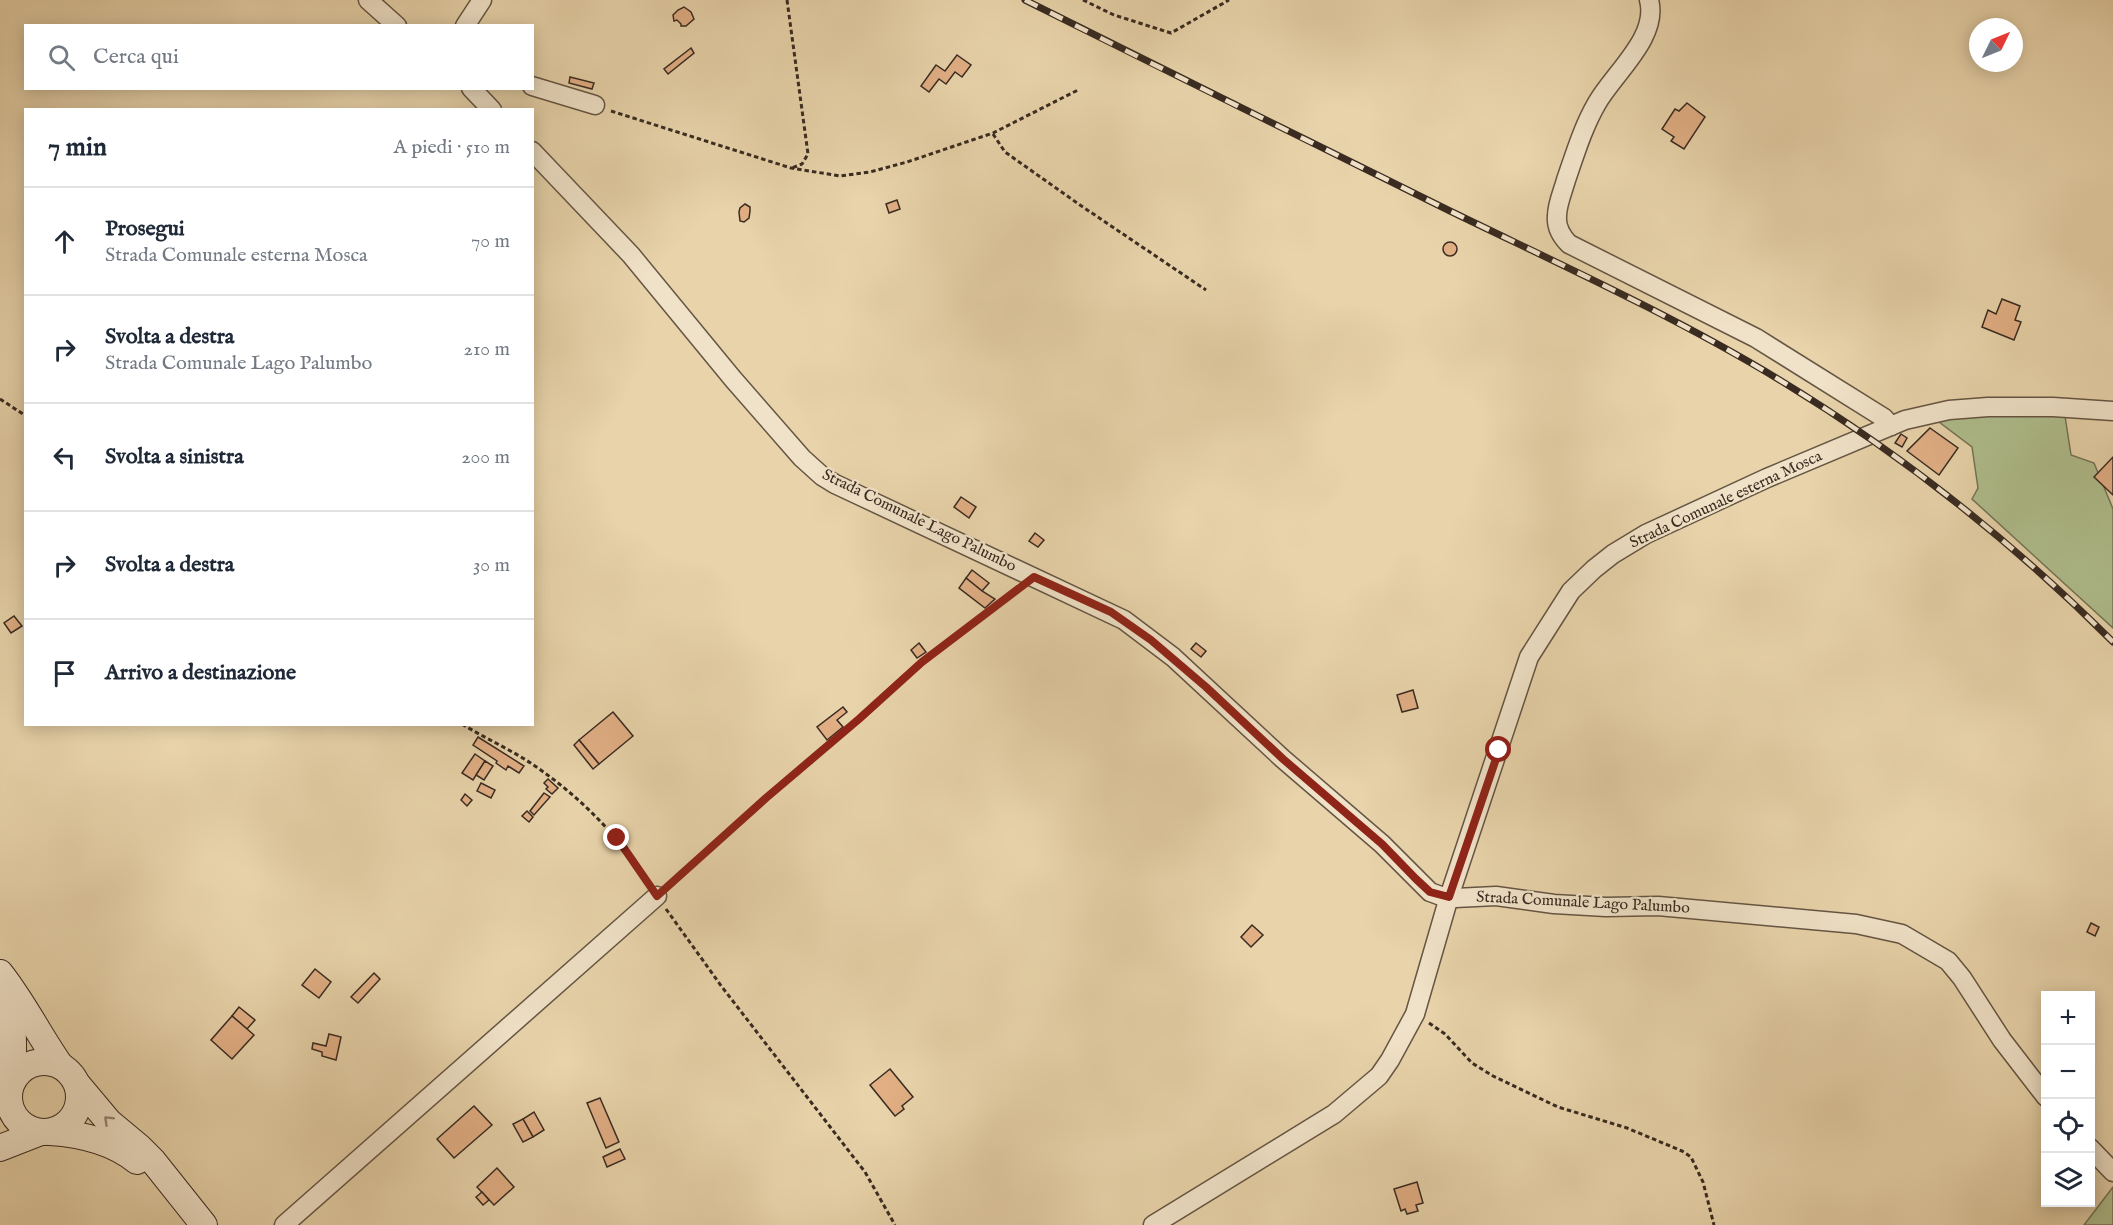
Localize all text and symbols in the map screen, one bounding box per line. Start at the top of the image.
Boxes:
north arrow [1969,18,2023,72]
search box [24,24,534,90]
icon: search [45,41,78,74]
text: Cerca qui [93,43,179,71]
text: 7 min [48,131,107,164]
text: A piedi · 510 m [394,135,510,160]
text: Prosegui [105,215,185,243]
icon: ahead [48,225,81,258]
text: 70 m [471,229,510,254]
text: Strada Comunale esterna Mosca [105,243,368,268]
text: Svolta a destra [105,323,234,351]
icon: right [48,333,81,366]
text: 210 m [464,337,510,362]
text: Strada Comunale Lago Palumbo [105,351,372,376]
icon: left [48,441,81,474]
text: Svolta a sinistra [105,443,244,471]
text: 200 m [461,445,510,470]
street label: Strada Comunale esterna Mosca [1627,447,1826,553]
street label: Strada Comunale Lago Palumbo [819,465,1020,577]
icon: right [48,549,81,582]
text: Svolta a destra [105,551,234,579]
text: 30 m [473,553,510,578]
icon: arrive [48,657,81,690]
text: Arrivo a destinazione [105,659,296,687]
route start [1485,736,1511,762]
route end [603,824,629,850]
street label: Strada Comunale Lago Palumbo [1476,887,1691,919]
map controls [2041,991,2095,1207]
button: + [2041,991,2095,1045]
button: − [2041,1045,2095,1099]
button: locate [2041,1099,2095,1153]
one-way arrow [105,1116,115,1127]
button: layers [2041,1153,2095,1207]

